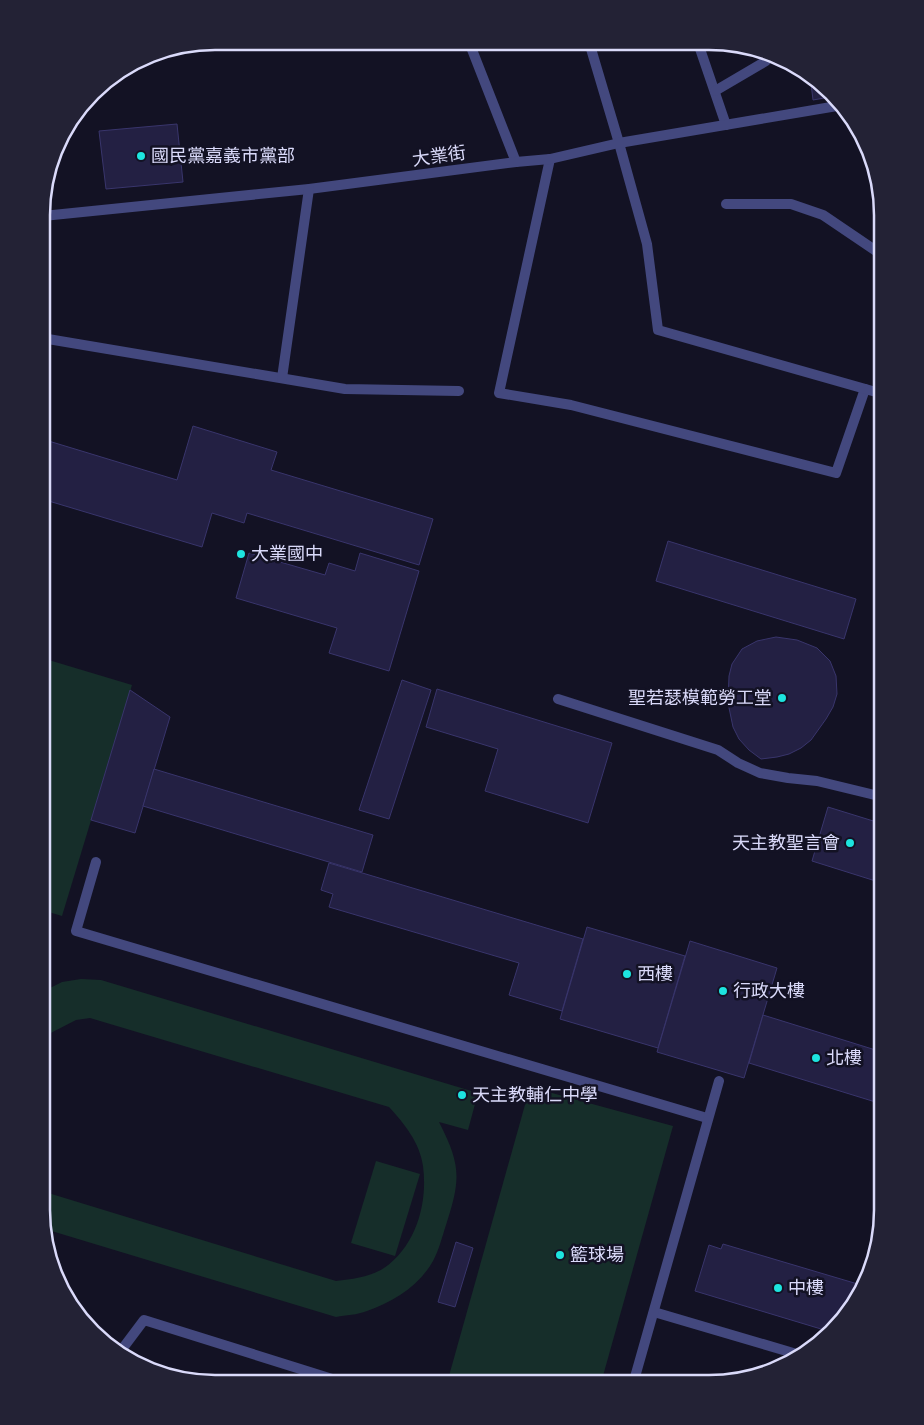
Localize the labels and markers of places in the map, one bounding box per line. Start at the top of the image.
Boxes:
place label: 國民黨嘉義市黨部 [151,144,295,166]
marker: 國民黨嘉義市黨部 [135,150,147,162]
place label: 大業國中 [251,542,323,564]
marker: 大業國中 [235,548,247,560]
place label: 聖若瑟模範勞工堂 [628,686,772,708]
marker: 聖若瑟模範勞工堂 [776,692,788,704]
place label: 天主教聖言會 [732,831,840,853]
marker: 天主教聖言會 [844,837,856,849]
place label: 西樓 [637,962,673,984]
marker: 西樓 [621,968,633,980]
place label: 行政大樓 [733,979,805,1001]
marker: 行政大樓 [717,985,729,997]
place label: 北樓 [826,1046,862,1068]
marker: 北樓 [810,1052,822,1064]
place label: 天主教輔仁中學 [472,1083,598,1105]
marker: 天主教輔仁中學 [456,1089,468,1101]
place label: 籃球場 [570,1243,624,1265]
marker: 籃球場 [554,1249,566,1261]
place label: 中樓 [788,1276,824,1298]
marker: 中樓 [772,1282,784,1294]

